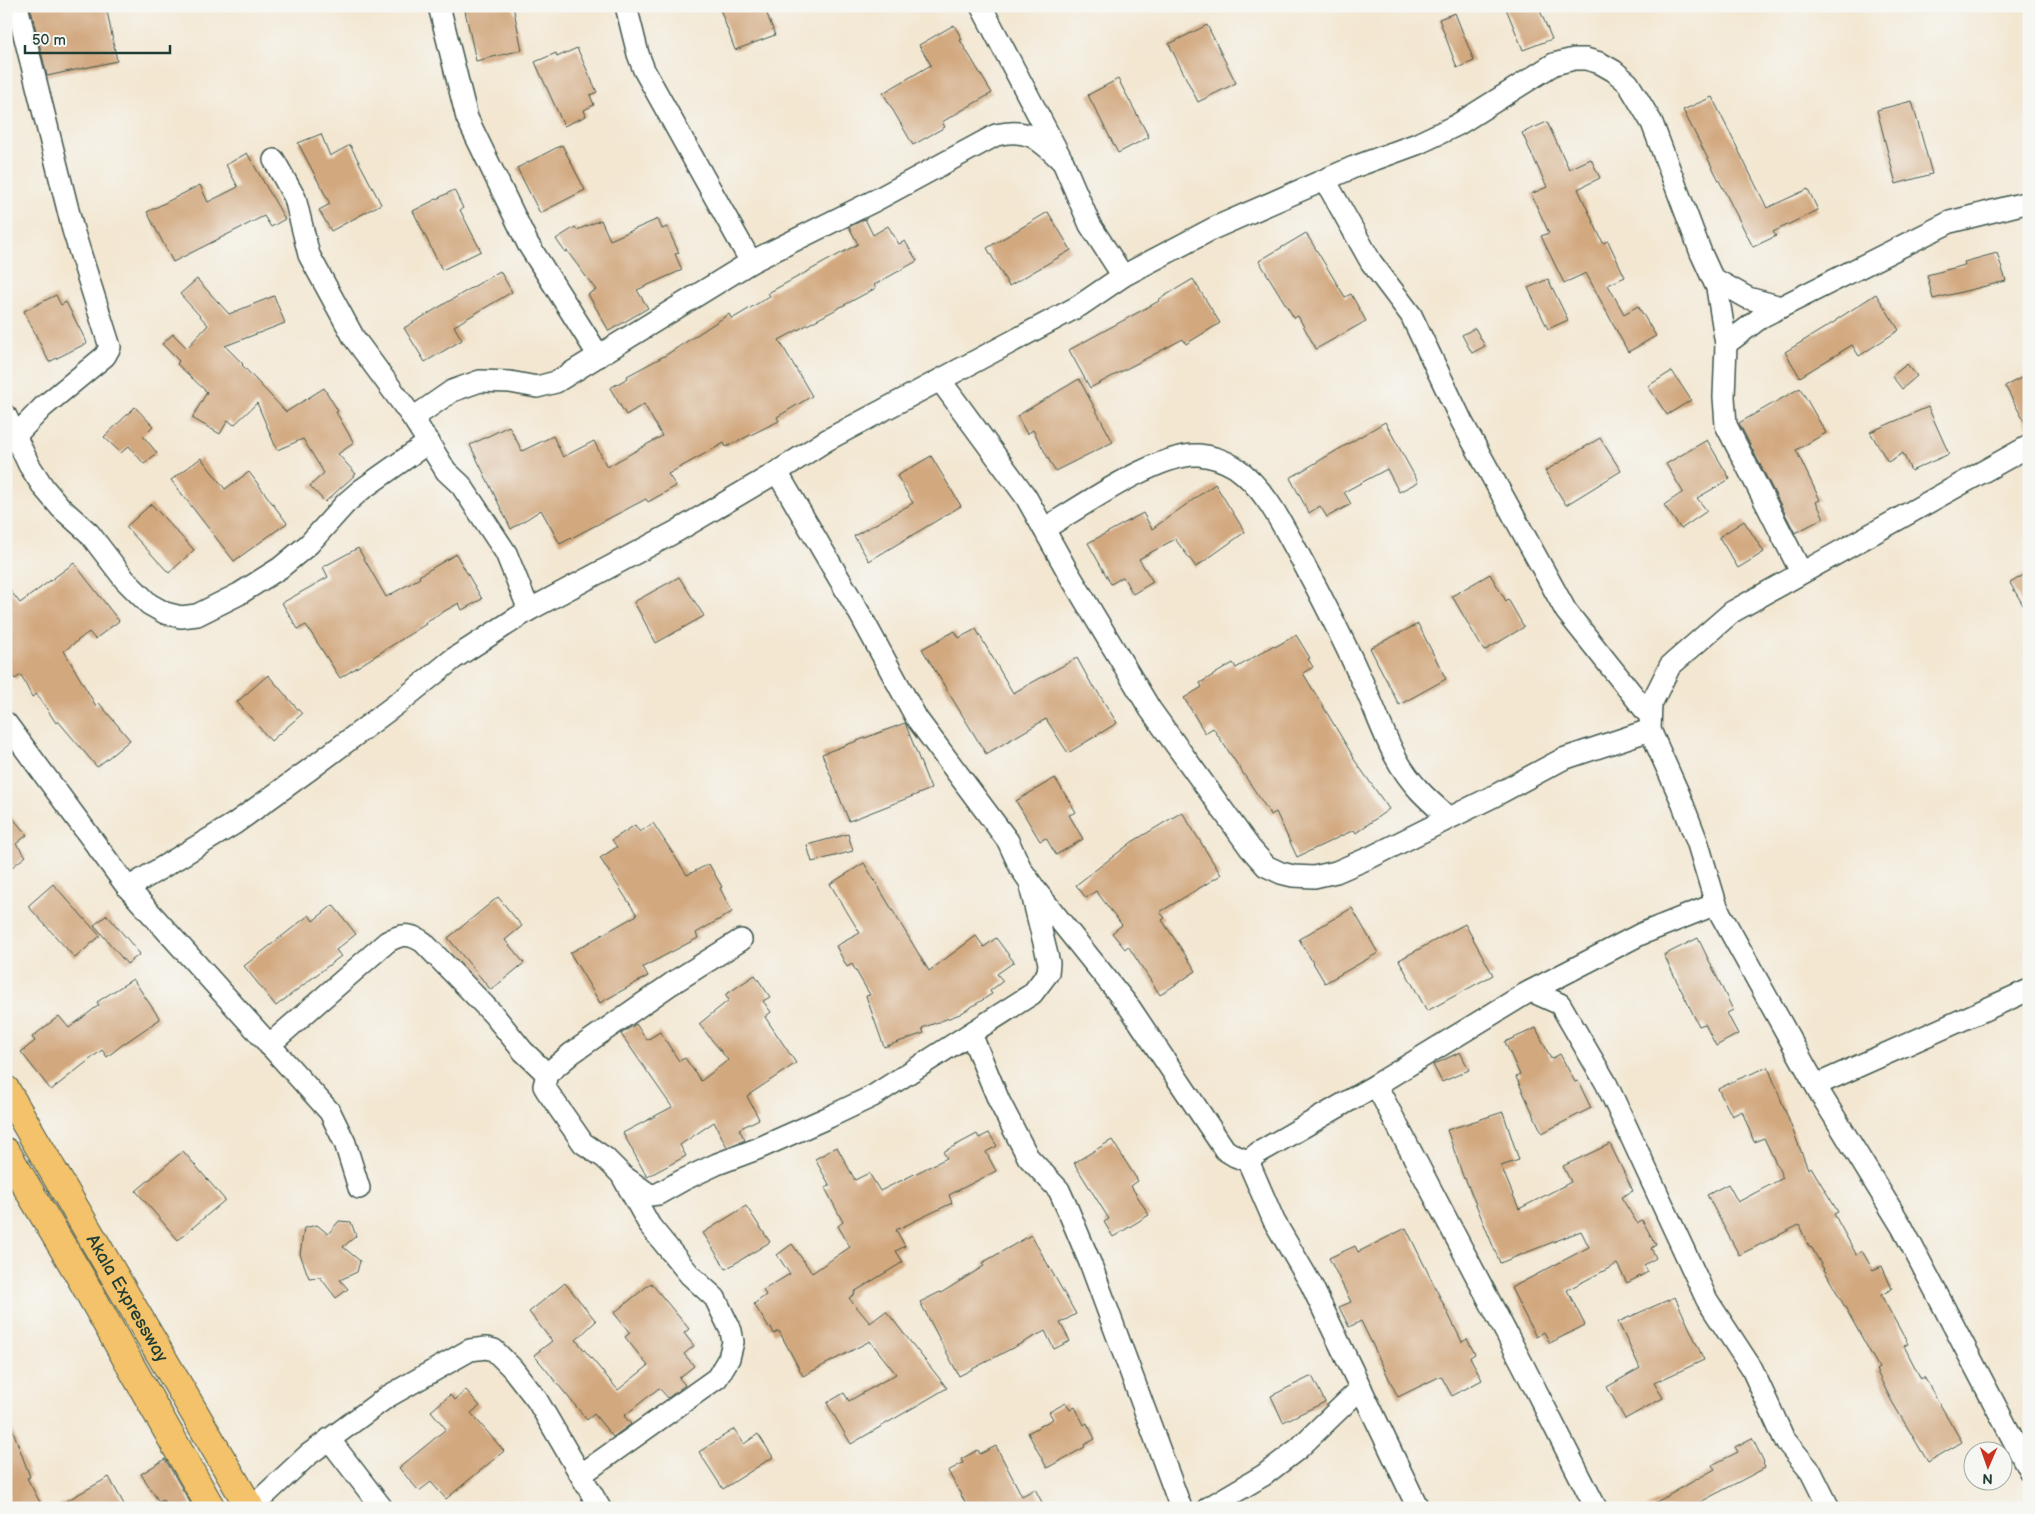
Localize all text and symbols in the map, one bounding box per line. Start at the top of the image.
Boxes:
scale bar [25,22,170,54]
text: 50 m [32,31,66,50]
street label: Akala Expressway [82,1231,173,1367]
north arrow [1962,1442,2012,1492]
text: N [1982,1470,1993,1487]

